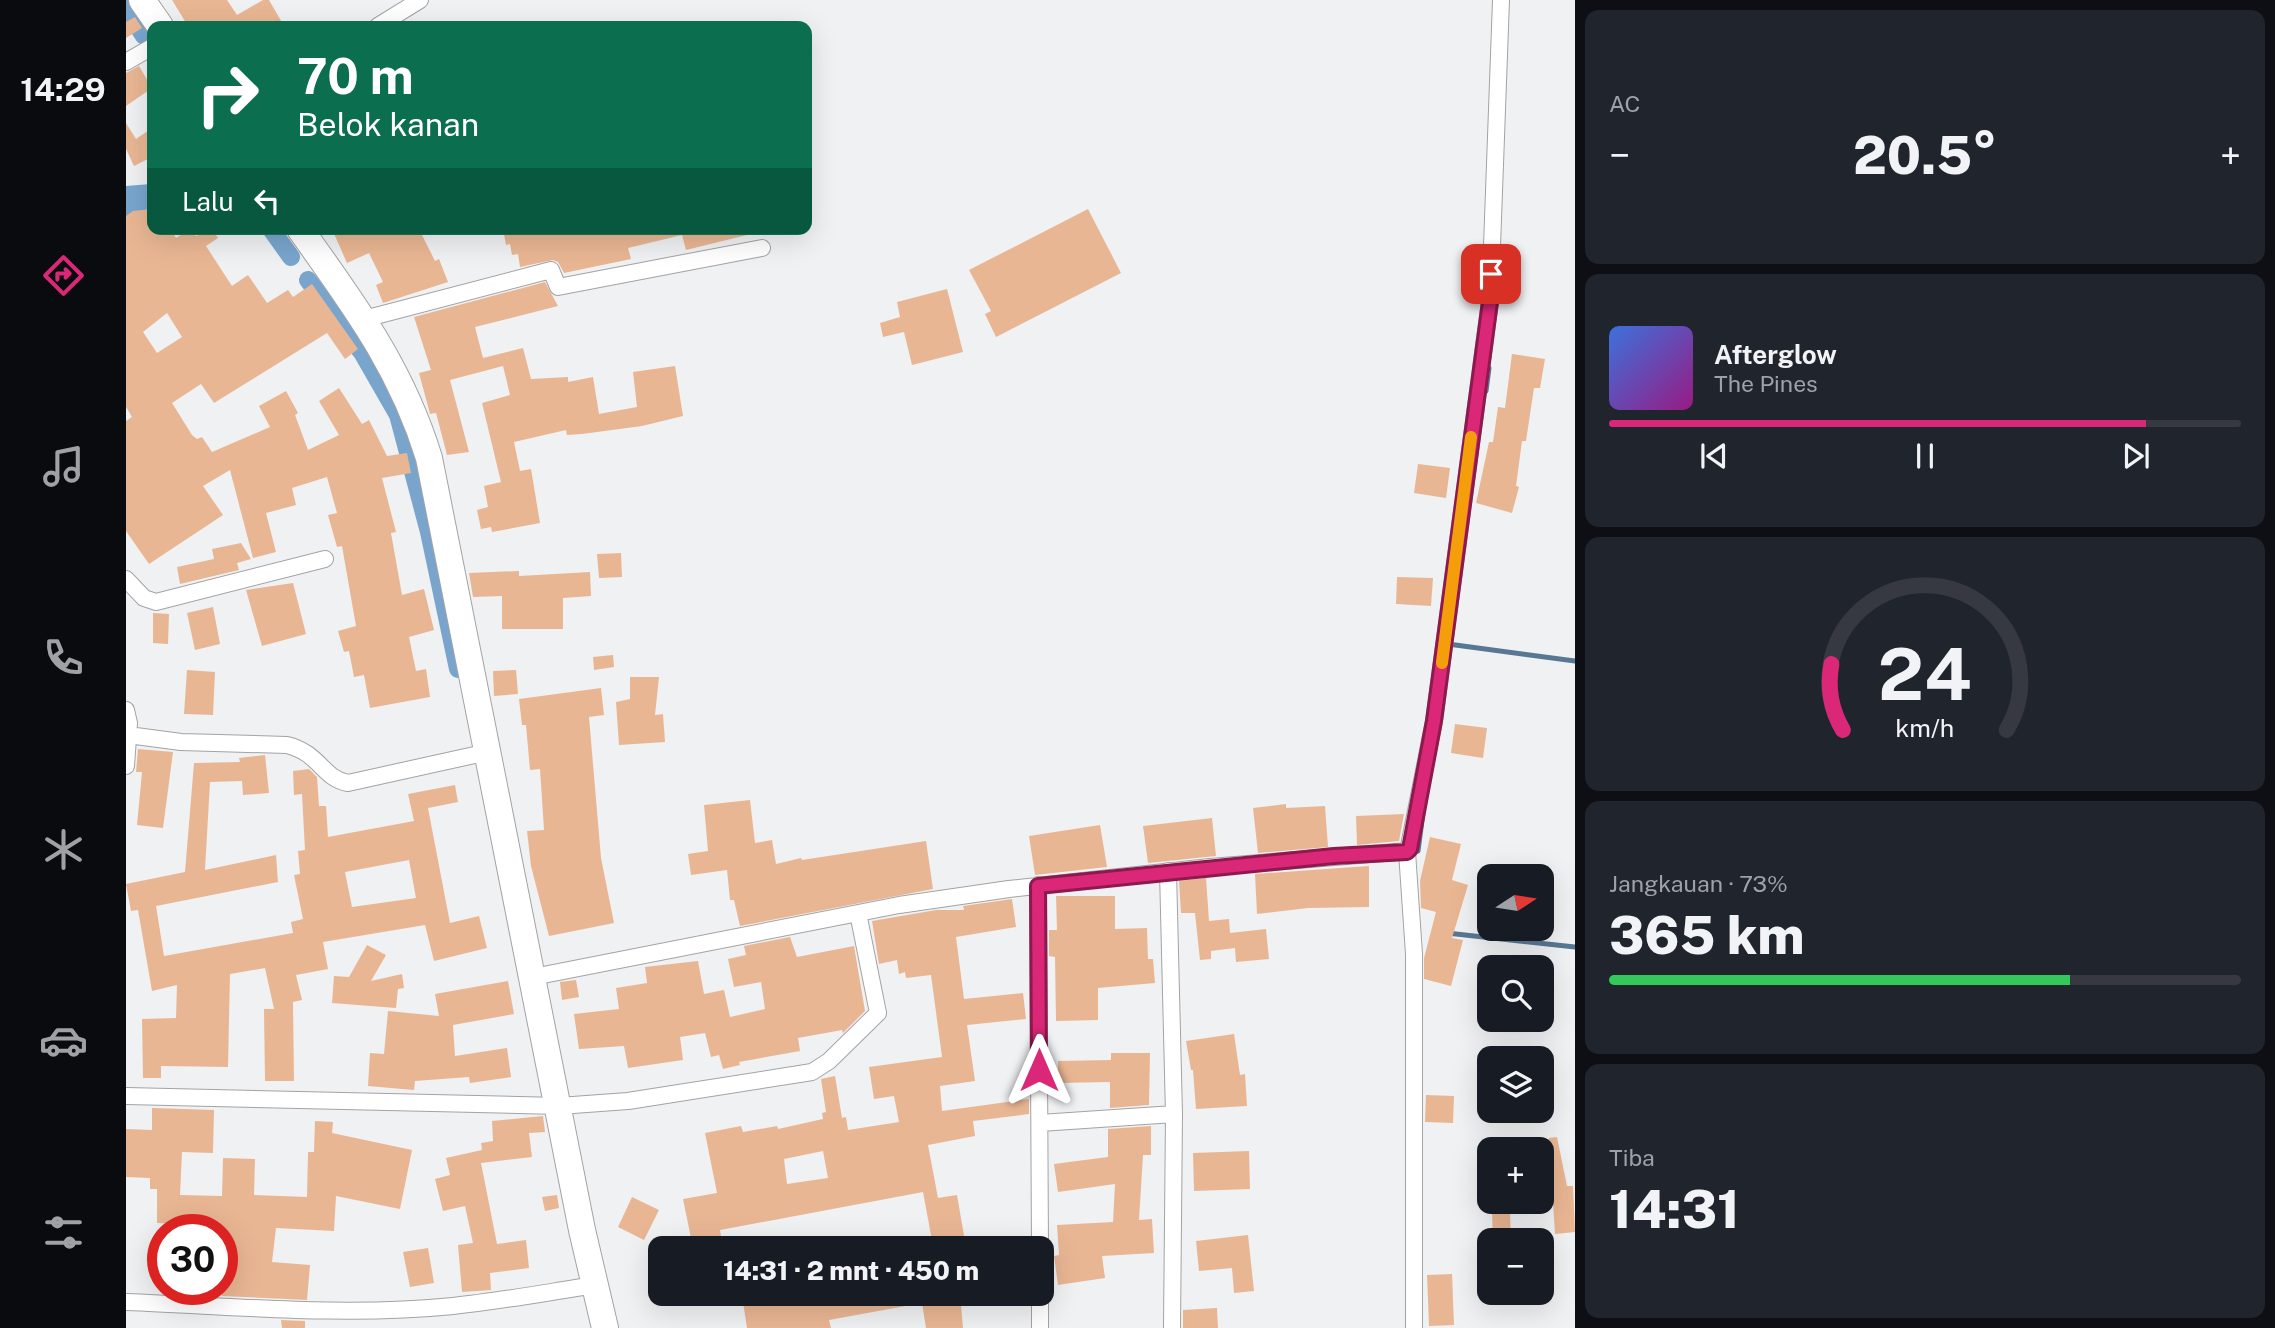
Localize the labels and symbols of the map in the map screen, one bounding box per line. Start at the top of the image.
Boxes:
pin [1461,244,1521,304]
north arrow [1477,864,1554,942]
position arrow [1002,1033,1076,1107]
speed limit sign: 30 [147,1214,238,1305]

